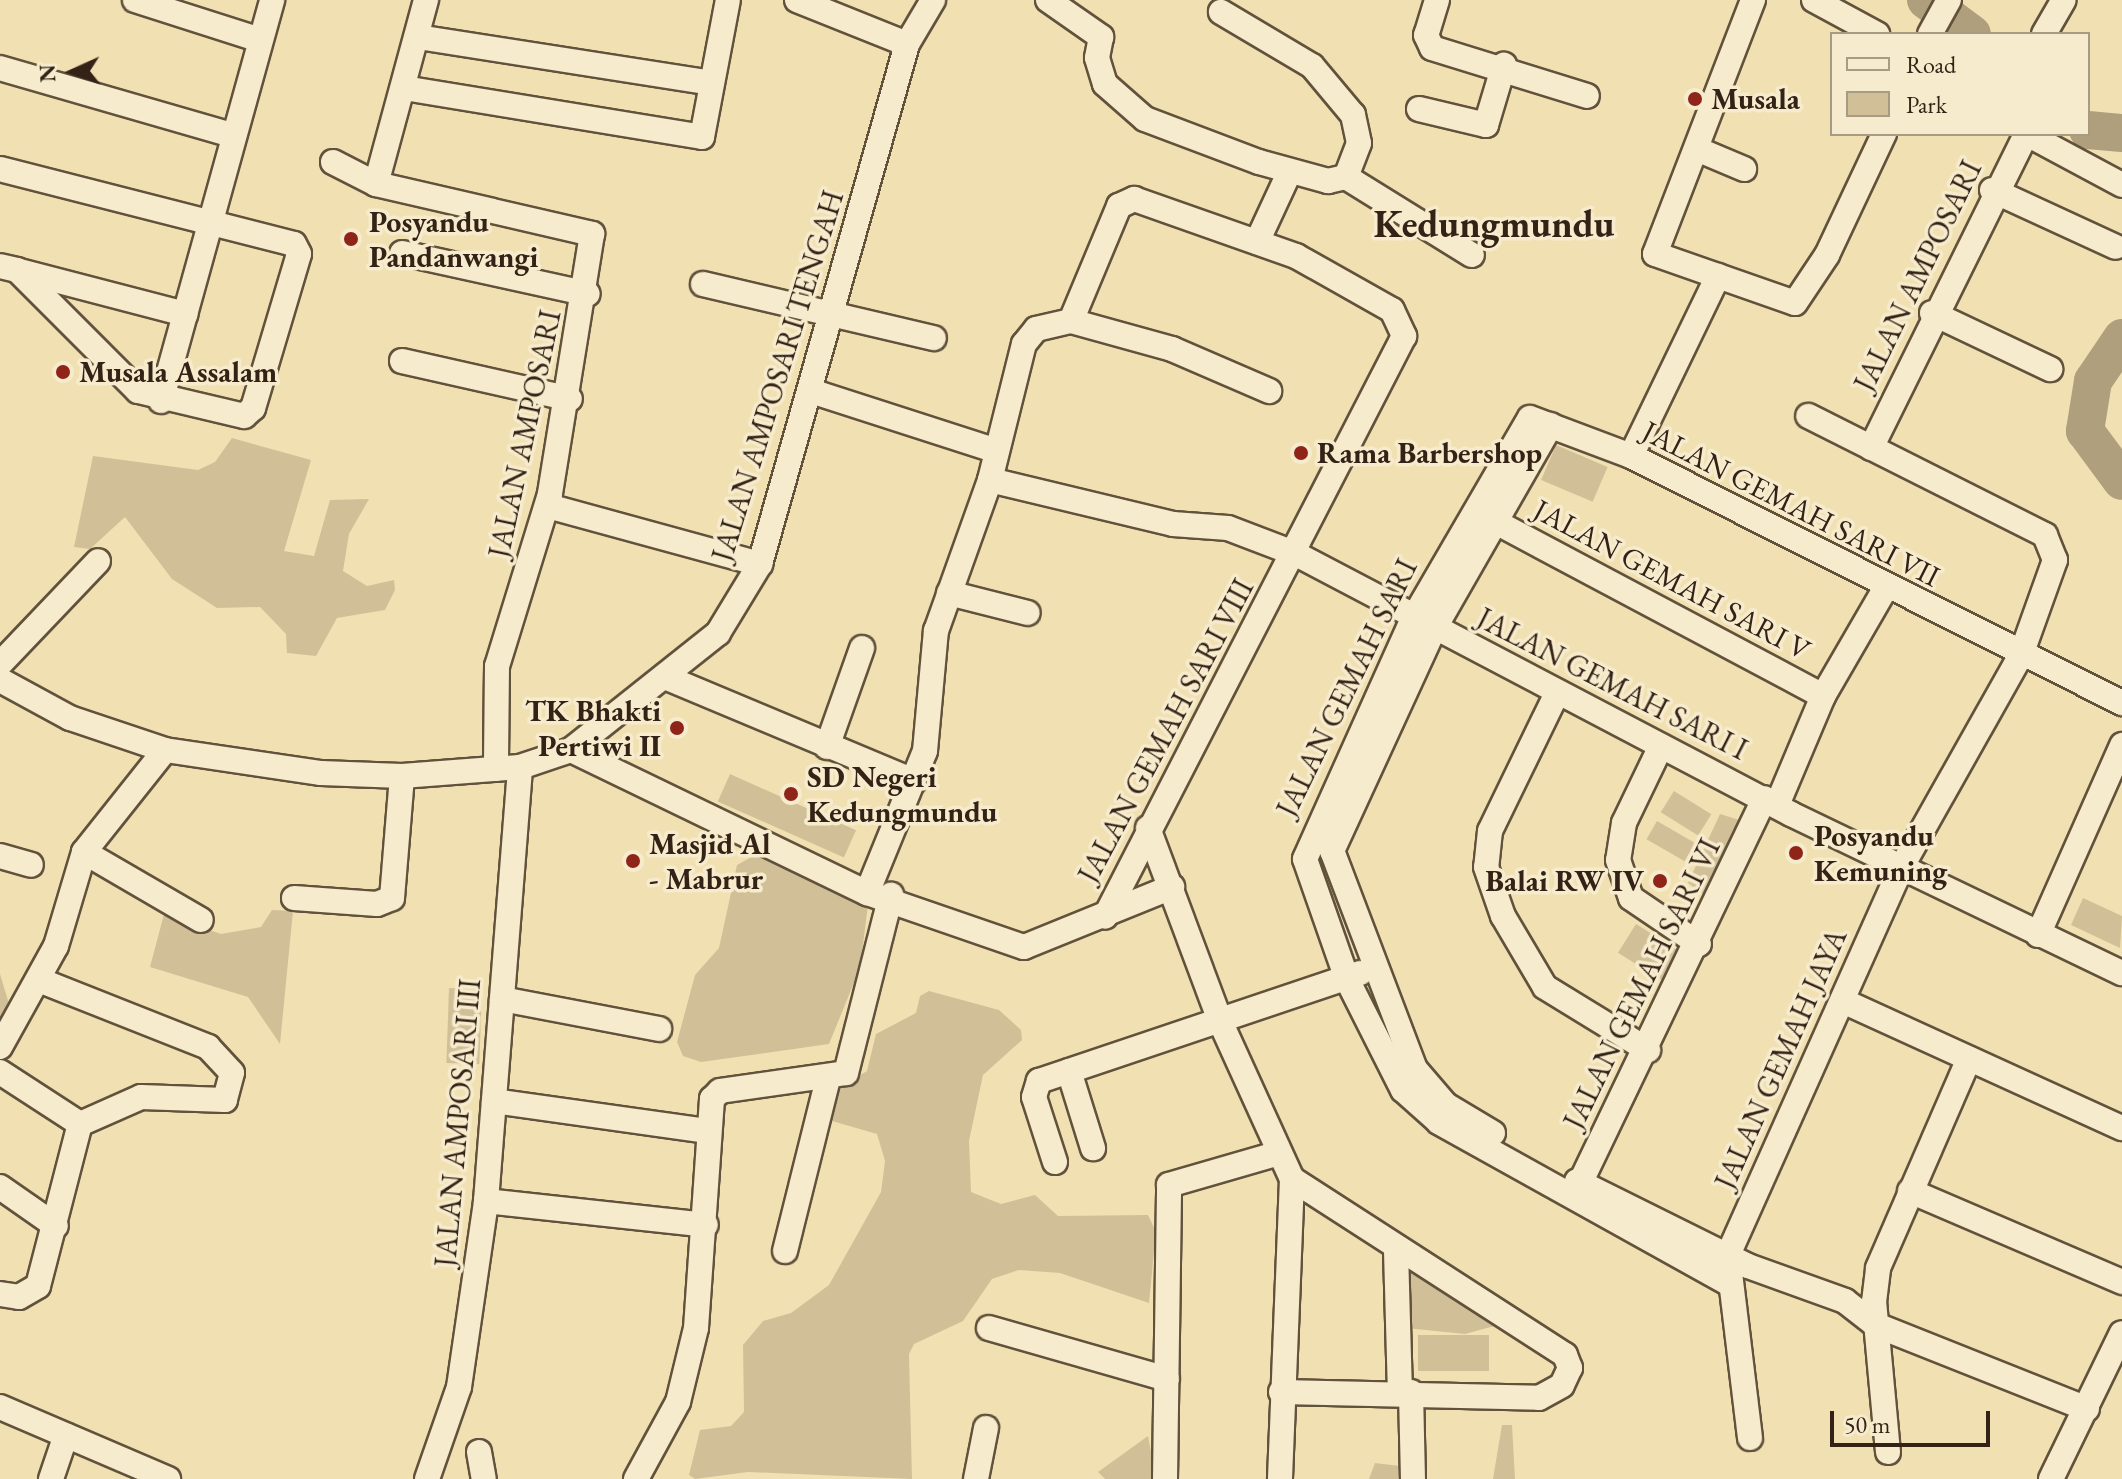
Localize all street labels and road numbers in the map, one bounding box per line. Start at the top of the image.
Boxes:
street label: JALAN AMPOSARI [1846,155,1990,397]
street label: JALAN AMPOSARI TENGAH [704,186,852,566]
street label: JALAN AMPOSARI [481,307,569,561]
street label: JALAN GEMAH SARI VII [1636,413,1946,595]
street label: JALAN GEMAH SARI V [1527,492,1817,668]
street label: JALAN GEMAH SARI [1269,553,1425,823]
street label: JALAN GEMAH SARI VIII [1071,573,1261,889]
street label: JALAN GEMAH SARI I [1471,600,1753,768]
street label: JALAN GEMAH SARI VI [1556,833,1728,1135]
street label: JALAN GEMAH JAYA [1707,923,1855,1195]
street label: JALAN AMPOSARI III [427,977,489,1269]

